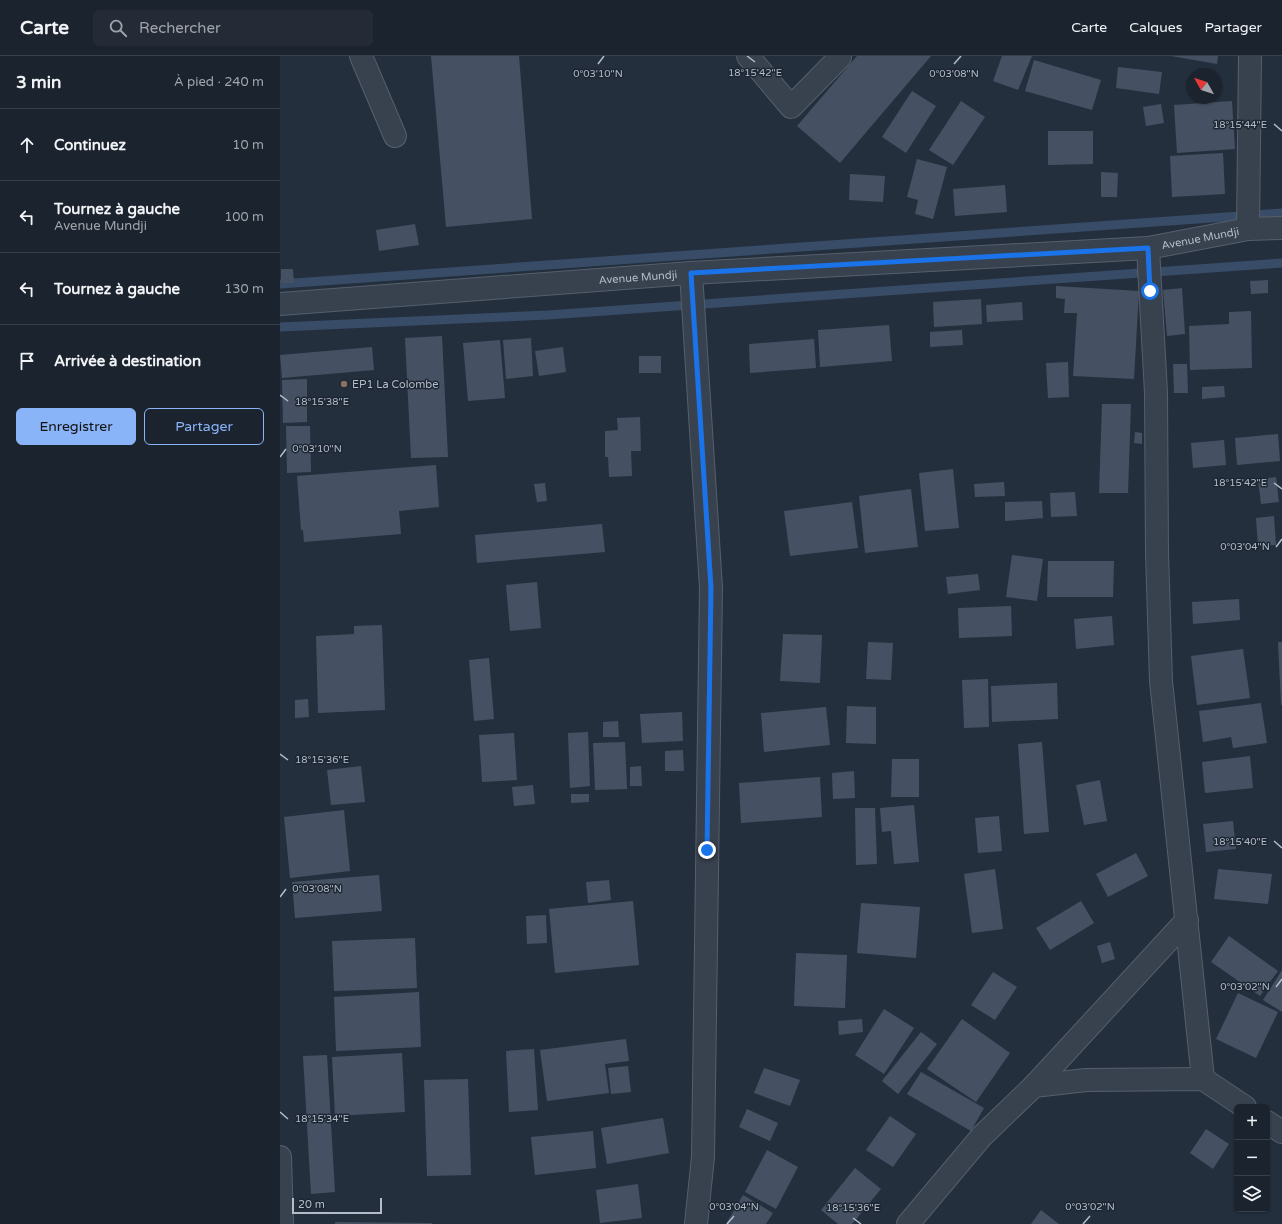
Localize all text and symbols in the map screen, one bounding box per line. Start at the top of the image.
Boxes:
search box [93,10,373,46]
text: Carte [20,17,69,39]
icon: search [107,17,129,39]
text: Rechercher [139,19,221,37]
text: Carte [1071,19,1107,36]
text: Calques [1129,19,1182,36]
text: Partager [1204,19,1262,36]
text: 18°15'42"E [728,67,782,79]
text: 0°03'10"N [573,68,623,80]
text: 0°03'08"N [929,68,979,80]
north arrow [1186,68,1222,104]
text: 3 min [16,72,61,93]
text: À pied · 240 m [174,74,264,90]
text: 18°15'44"E [1213,119,1267,131]
icon: ahead [16,134,38,156]
text: Continuez [54,136,126,154]
text: 10 m [232,137,264,153]
text: Tournez à gauche [54,200,180,218]
icon: left [16,206,38,228]
text: 100 m [224,209,264,225]
text: Avenue Mundji [54,218,147,234]
street label: Avenue Mundji [1160,225,1240,252]
street label: Avenue Mundji [598,268,678,287]
icon: left [16,278,38,300]
text: Tournez à gauche [54,280,180,298]
text: 130 m [224,281,264,297]
route start [1141,282,1159,300]
icon: arrive [16,350,38,372]
text: Arrivée à destination [54,352,201,370]
place label: EP1 La Colombe [352,378,438,391]
marker: EP1 La Colombe [339,379,349,389]
text: 18°15'38"E [295,396,349,408]
button: Enregistrer [16,408,136,445]
button: Partager [144,408,264,445]
text: 0°03'10"N [292,443,342,455]
text: 18°15'42"E [1213,477,1267,489]
text: 0°03'04"N [1220,541,1270,553]
text: 18°15'36"E [295,754,349,766]
text: 18°15'40"E [1213,836,1267,848]
route end [698,841,716,859]
text: 0°03'08"N [292,883,342,895]
text: 0°03'02"N [1220,981,1270,993]
map controls [1234,1104,1270,1212]
button: + [1234,1104,1270,1140]
text: 18°15'34"E [295,1113,349,1125]
button: − [1234,1140,1270,1176]
button: layers [1234,1176,1270,1212]
scale bar [292,1196,382,1215]
text: 20 m [298,1198,325,1211]
text: 0°03'04"N [709,1201,759,1213]
text: 0°03'02"N [1065,1201,1115,1213]
text: 18°15'36"E [826,1202,880,1214]

